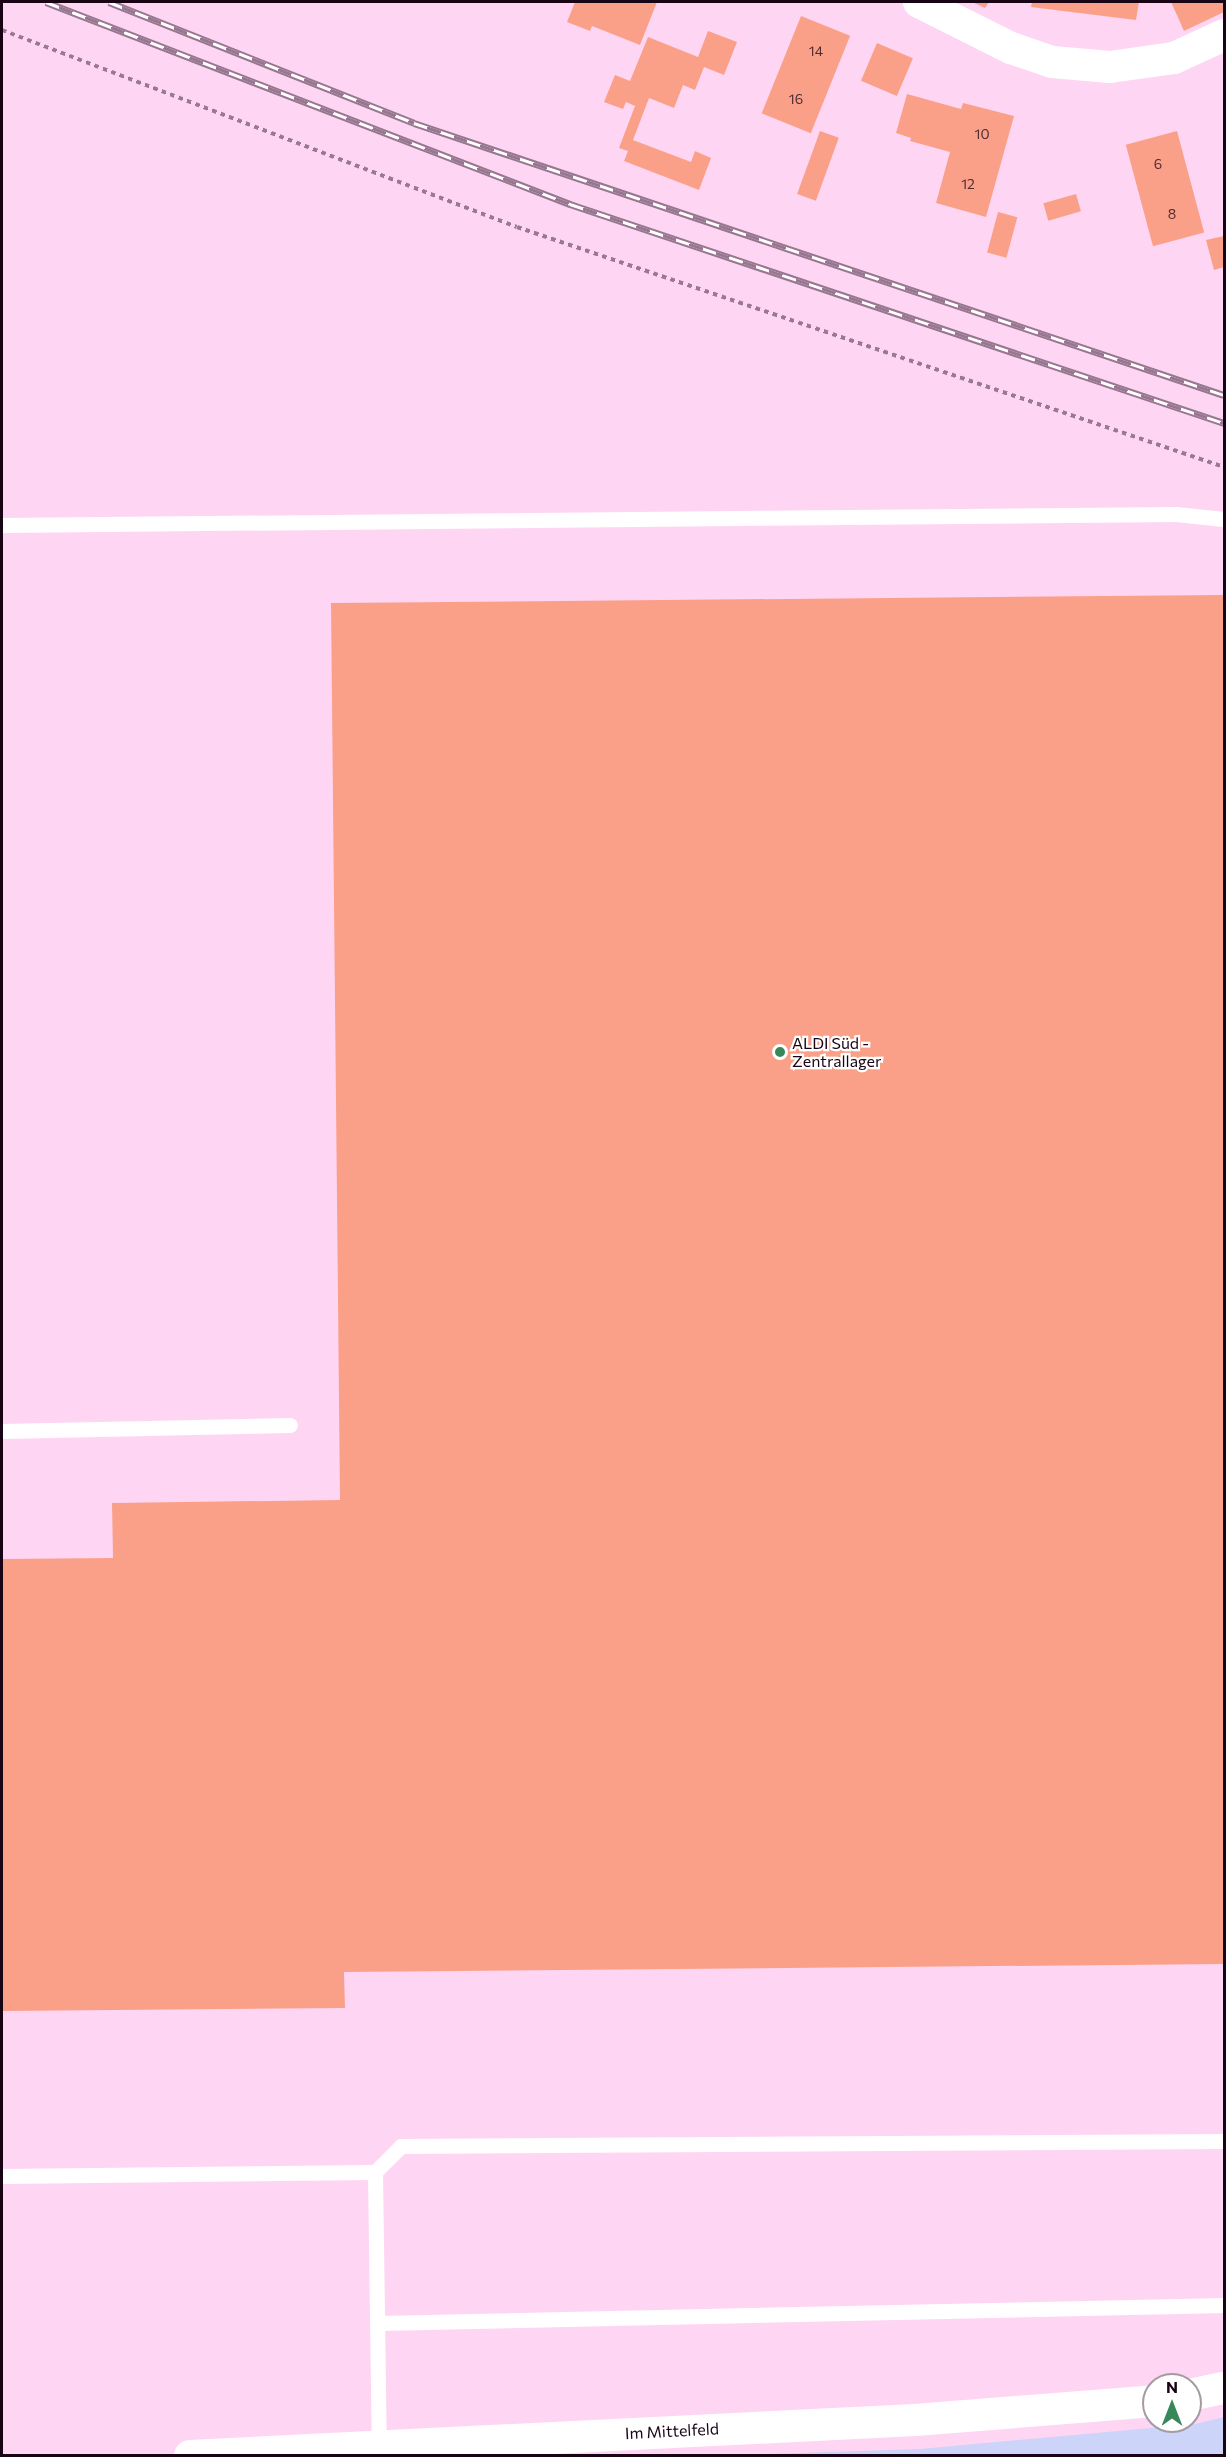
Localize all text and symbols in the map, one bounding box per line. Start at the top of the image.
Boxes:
house number: 14 [809,43,823,59]
house number: 16 [789,91,803,107]
house number: 10 [974,126,990,142]
house number: 6 [1154,156,1162,172]
house number: 12 [961,176,975,192]
house number: 8 [1168,206,1176,222]
place label: ALDI Süd - Zentrallager [792,1033,881,1071]
marker: ALDI Süd - Zentrallager [773,1045,787,1059]
north arrow [1142,2373,1202,2433]
text: N [1166,2377,1178,2396]
street label: Im Mittelfeld [625,2419,719,2443]

